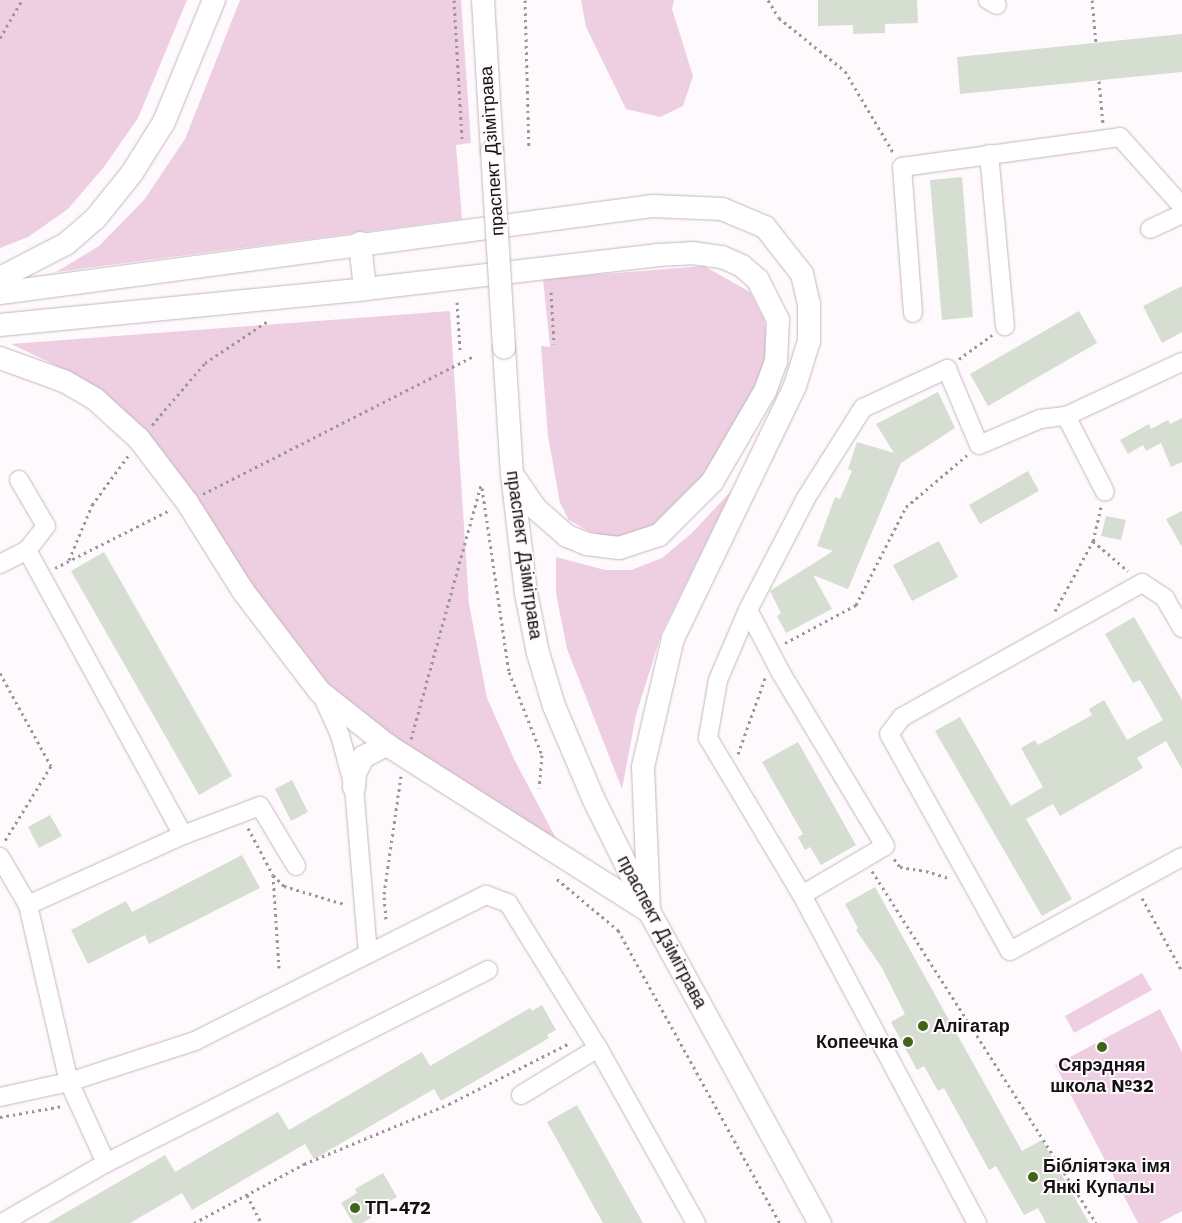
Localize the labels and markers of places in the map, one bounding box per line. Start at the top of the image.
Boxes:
place label: Алігатар [933,1015,1010,1037]
marker: Алігатар [917,1020,929,1032]
place label: Копеечка [816,1031,898,1053]
marker: Копеечка [902,1036,914,1048]
marker: Сярэдняя школа №32 [1096,1041,1108,1053]
place label: Сярэдняя школа №32 [1050,1055,1154,1098]
place label: Бібліятэка імя Янкі Купалы [1043,1156,1170,1198]
marker: Бібліятэка імя Янкі Купалы [1027,1171,1039,1183]
place label: ТП-472 [365,1197,431,1219]
marker: ТП-472 [349,1202,361,1214]

